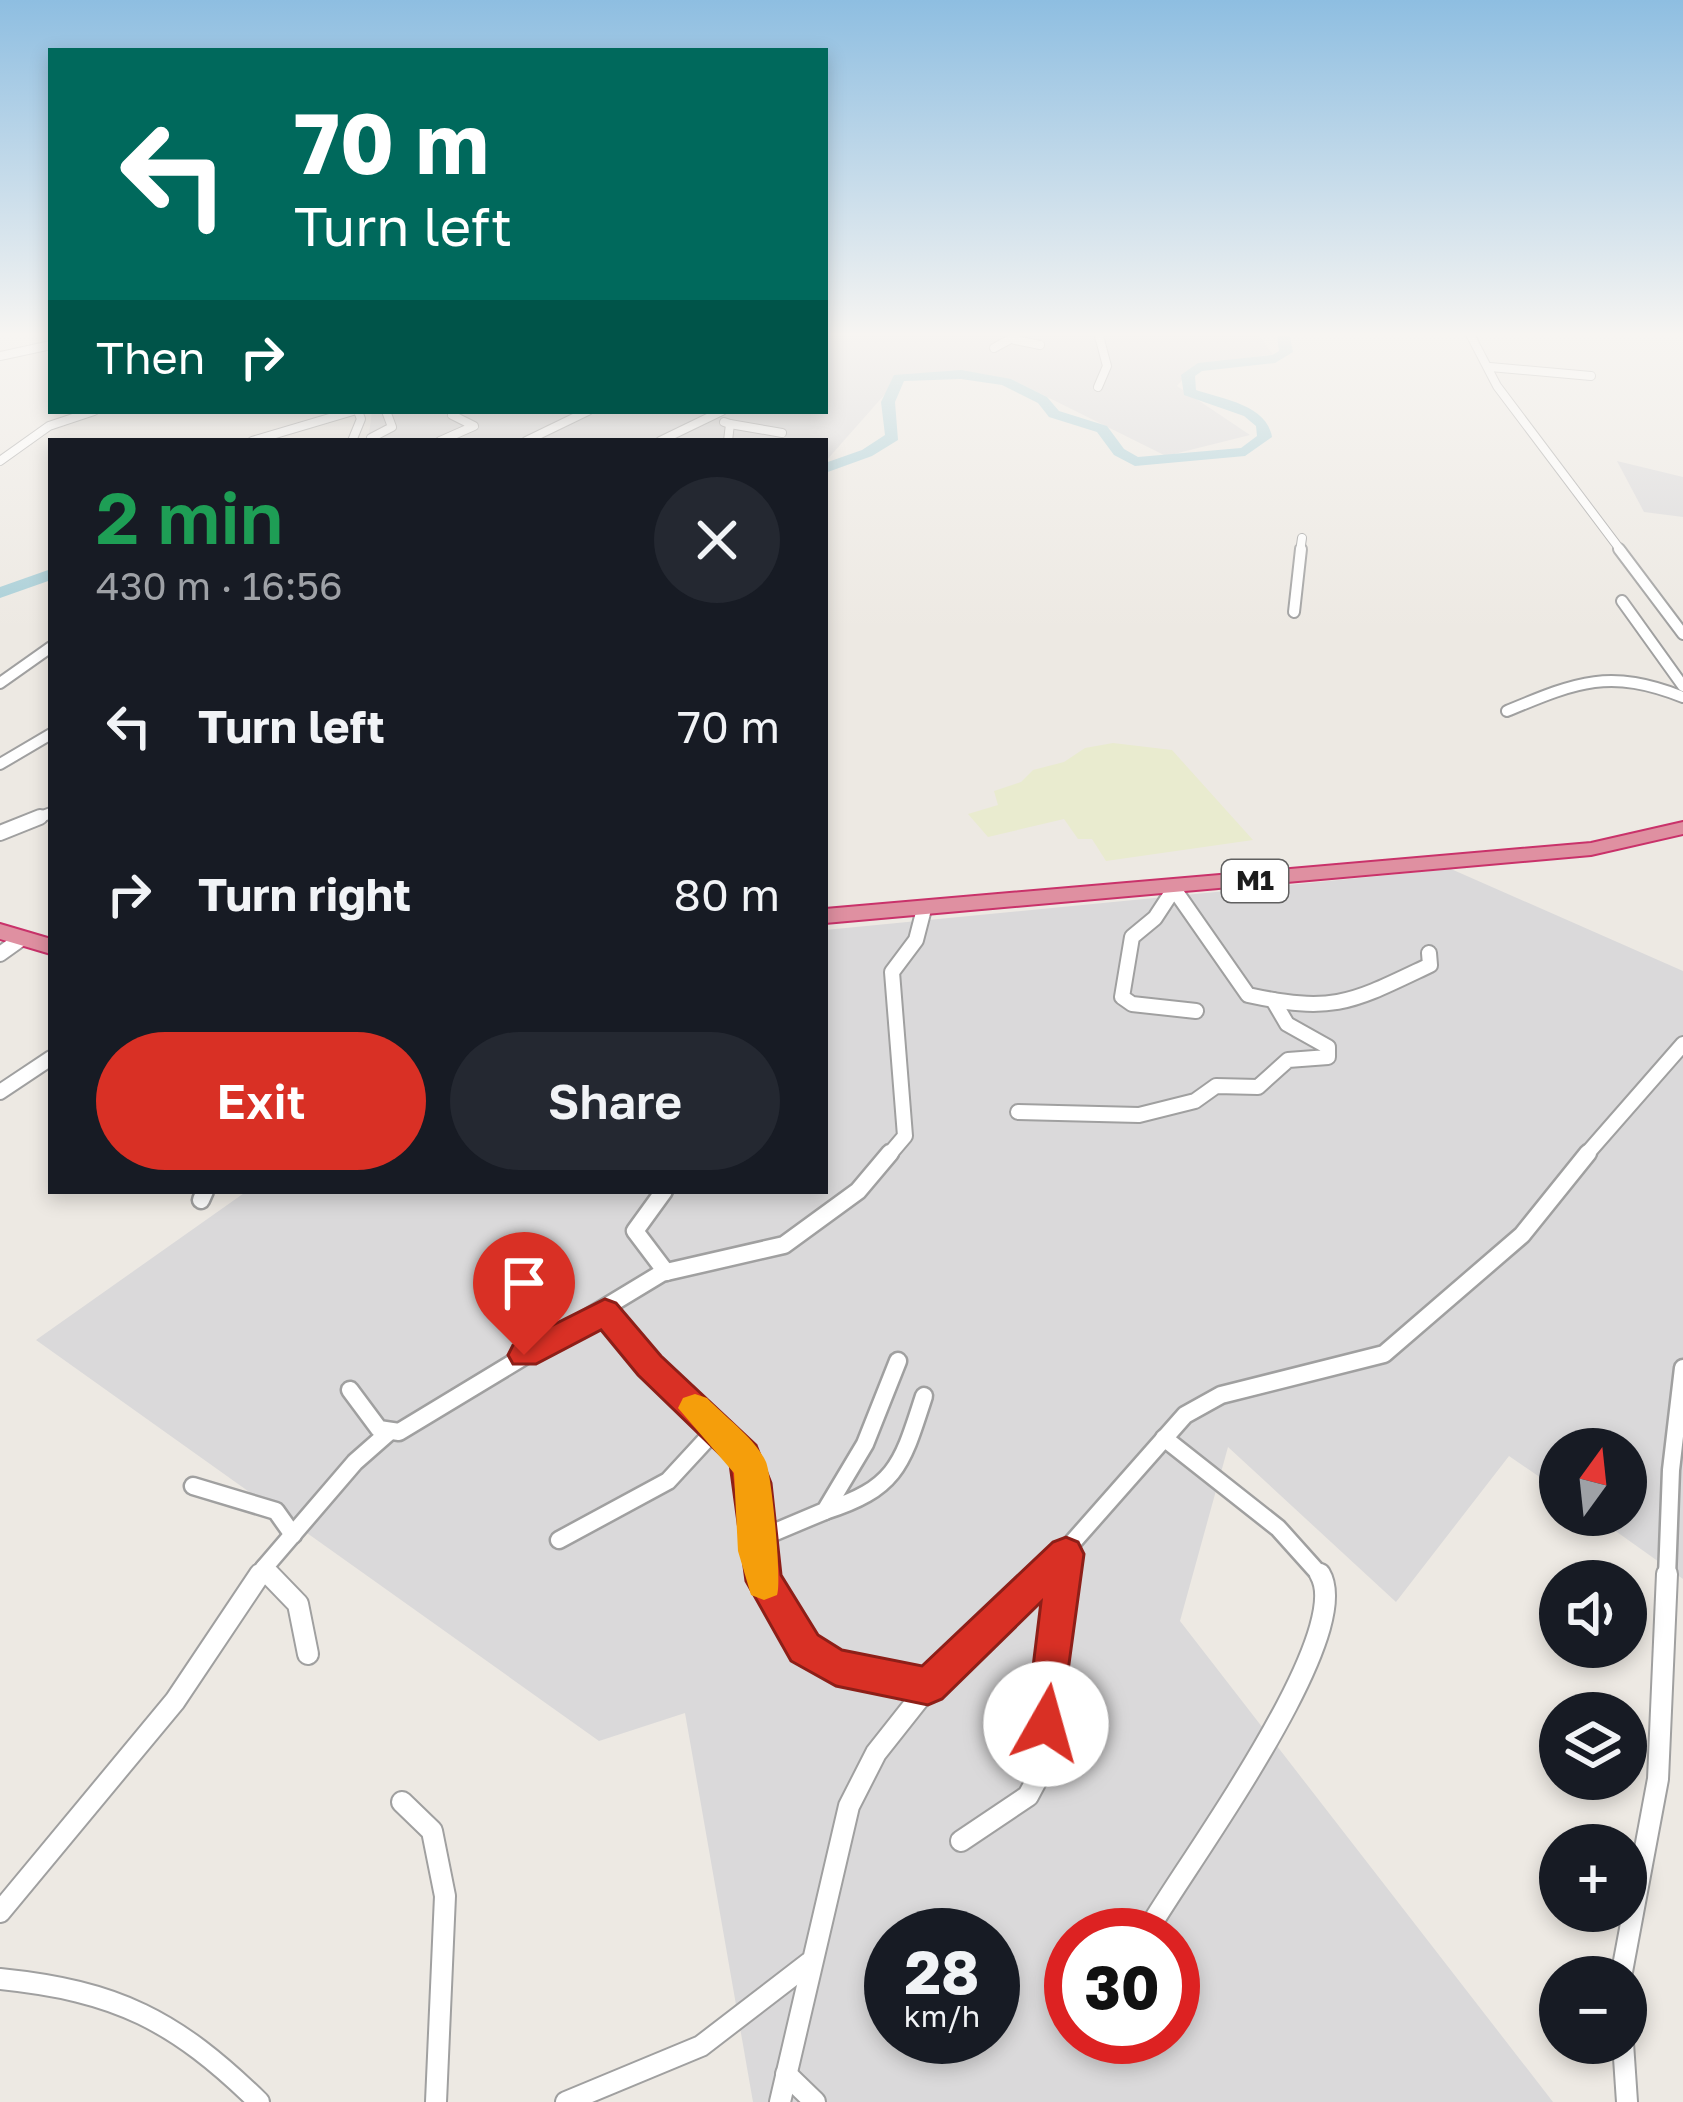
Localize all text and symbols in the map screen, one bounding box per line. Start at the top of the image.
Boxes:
text: 70 m [294,92,489,192]
icon: left [96,96,252,252]
text: Turn left [294,193,512,258]
icon: right [229,324,295,390]
text: Then [96,330,205,384]
text: 2 min [96,473,283,560]
button: close [654,477,780,603]
text: 430 m · 16:56 [96,562,343,609]
icon: left [96,693,162,759]
text: Turn left [198,699,385,753]
text: 70 m [677,699,780,753]
road number: M1 [1222,860,1288,902]
icon: right [96,861,162,927]
text: Turn right [198,867,411,921]
text: 80 m [674,867,780,921]
button: Exit [96,1032,426,1170]
button: Share [450,1032,780,1170]
pin [473,1232,575,1355]
icon: arrive [491,1250,557,1316]
north arrow [1539,1428,1647,1536]
map controls [1539,1428,1647,2064]
button: sound [1539,1560,1647,1668]
position arrow [983,1661,1109,1787]
button: layers [1539,1692,1647,1800]
button: + [1539,1824,1647,1932]
speed limit sign: 30 [1044,1908,1200,2064]
text: 28 [904,1935,979,2007]
button: − [1539,1956,1647,2064]
text: km/h [904,1998,980,2034]

